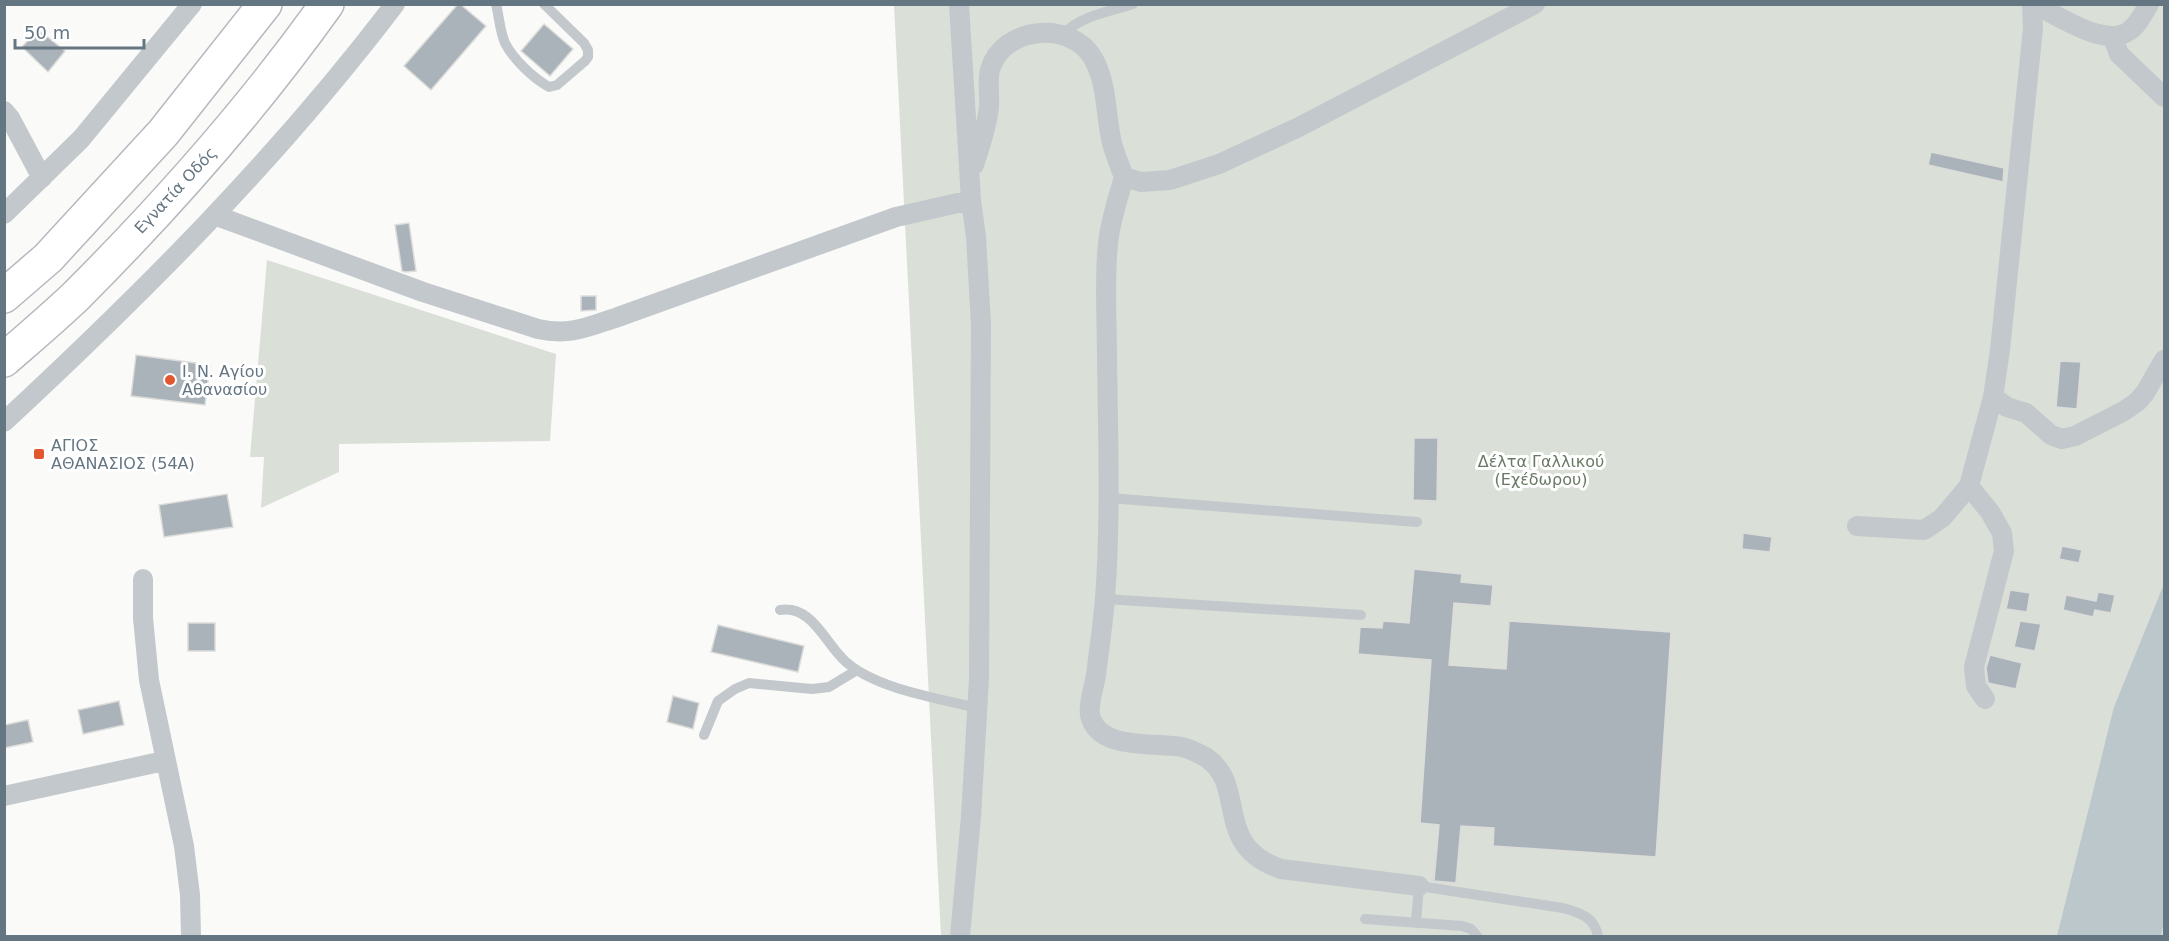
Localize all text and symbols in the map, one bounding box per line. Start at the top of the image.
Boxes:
scale bar [15,12,144,50]
text: 50 m [24,22,70,43]
street label: Εγνατία Οδός [130,143,220,238]
place label: Ι. Ν. Αγίου Αθανασίου [182,362,267,399]
marker: Ι. Ν. Αγίου Αθανασίου [163,373,177,387]
place label: ΑΓΙΟΣ ΑΘΑΝΑΣΙΟΣ (54Α) [51,436,195,473]
marker: ΑΓΙΟΣ ΑΘΑΝΑΣΙΟΣ (54Α) [32,447,46,461]
park label: Δέλτα Γαλλικού (Εχέδωρου) [1478,452,1604,489]

